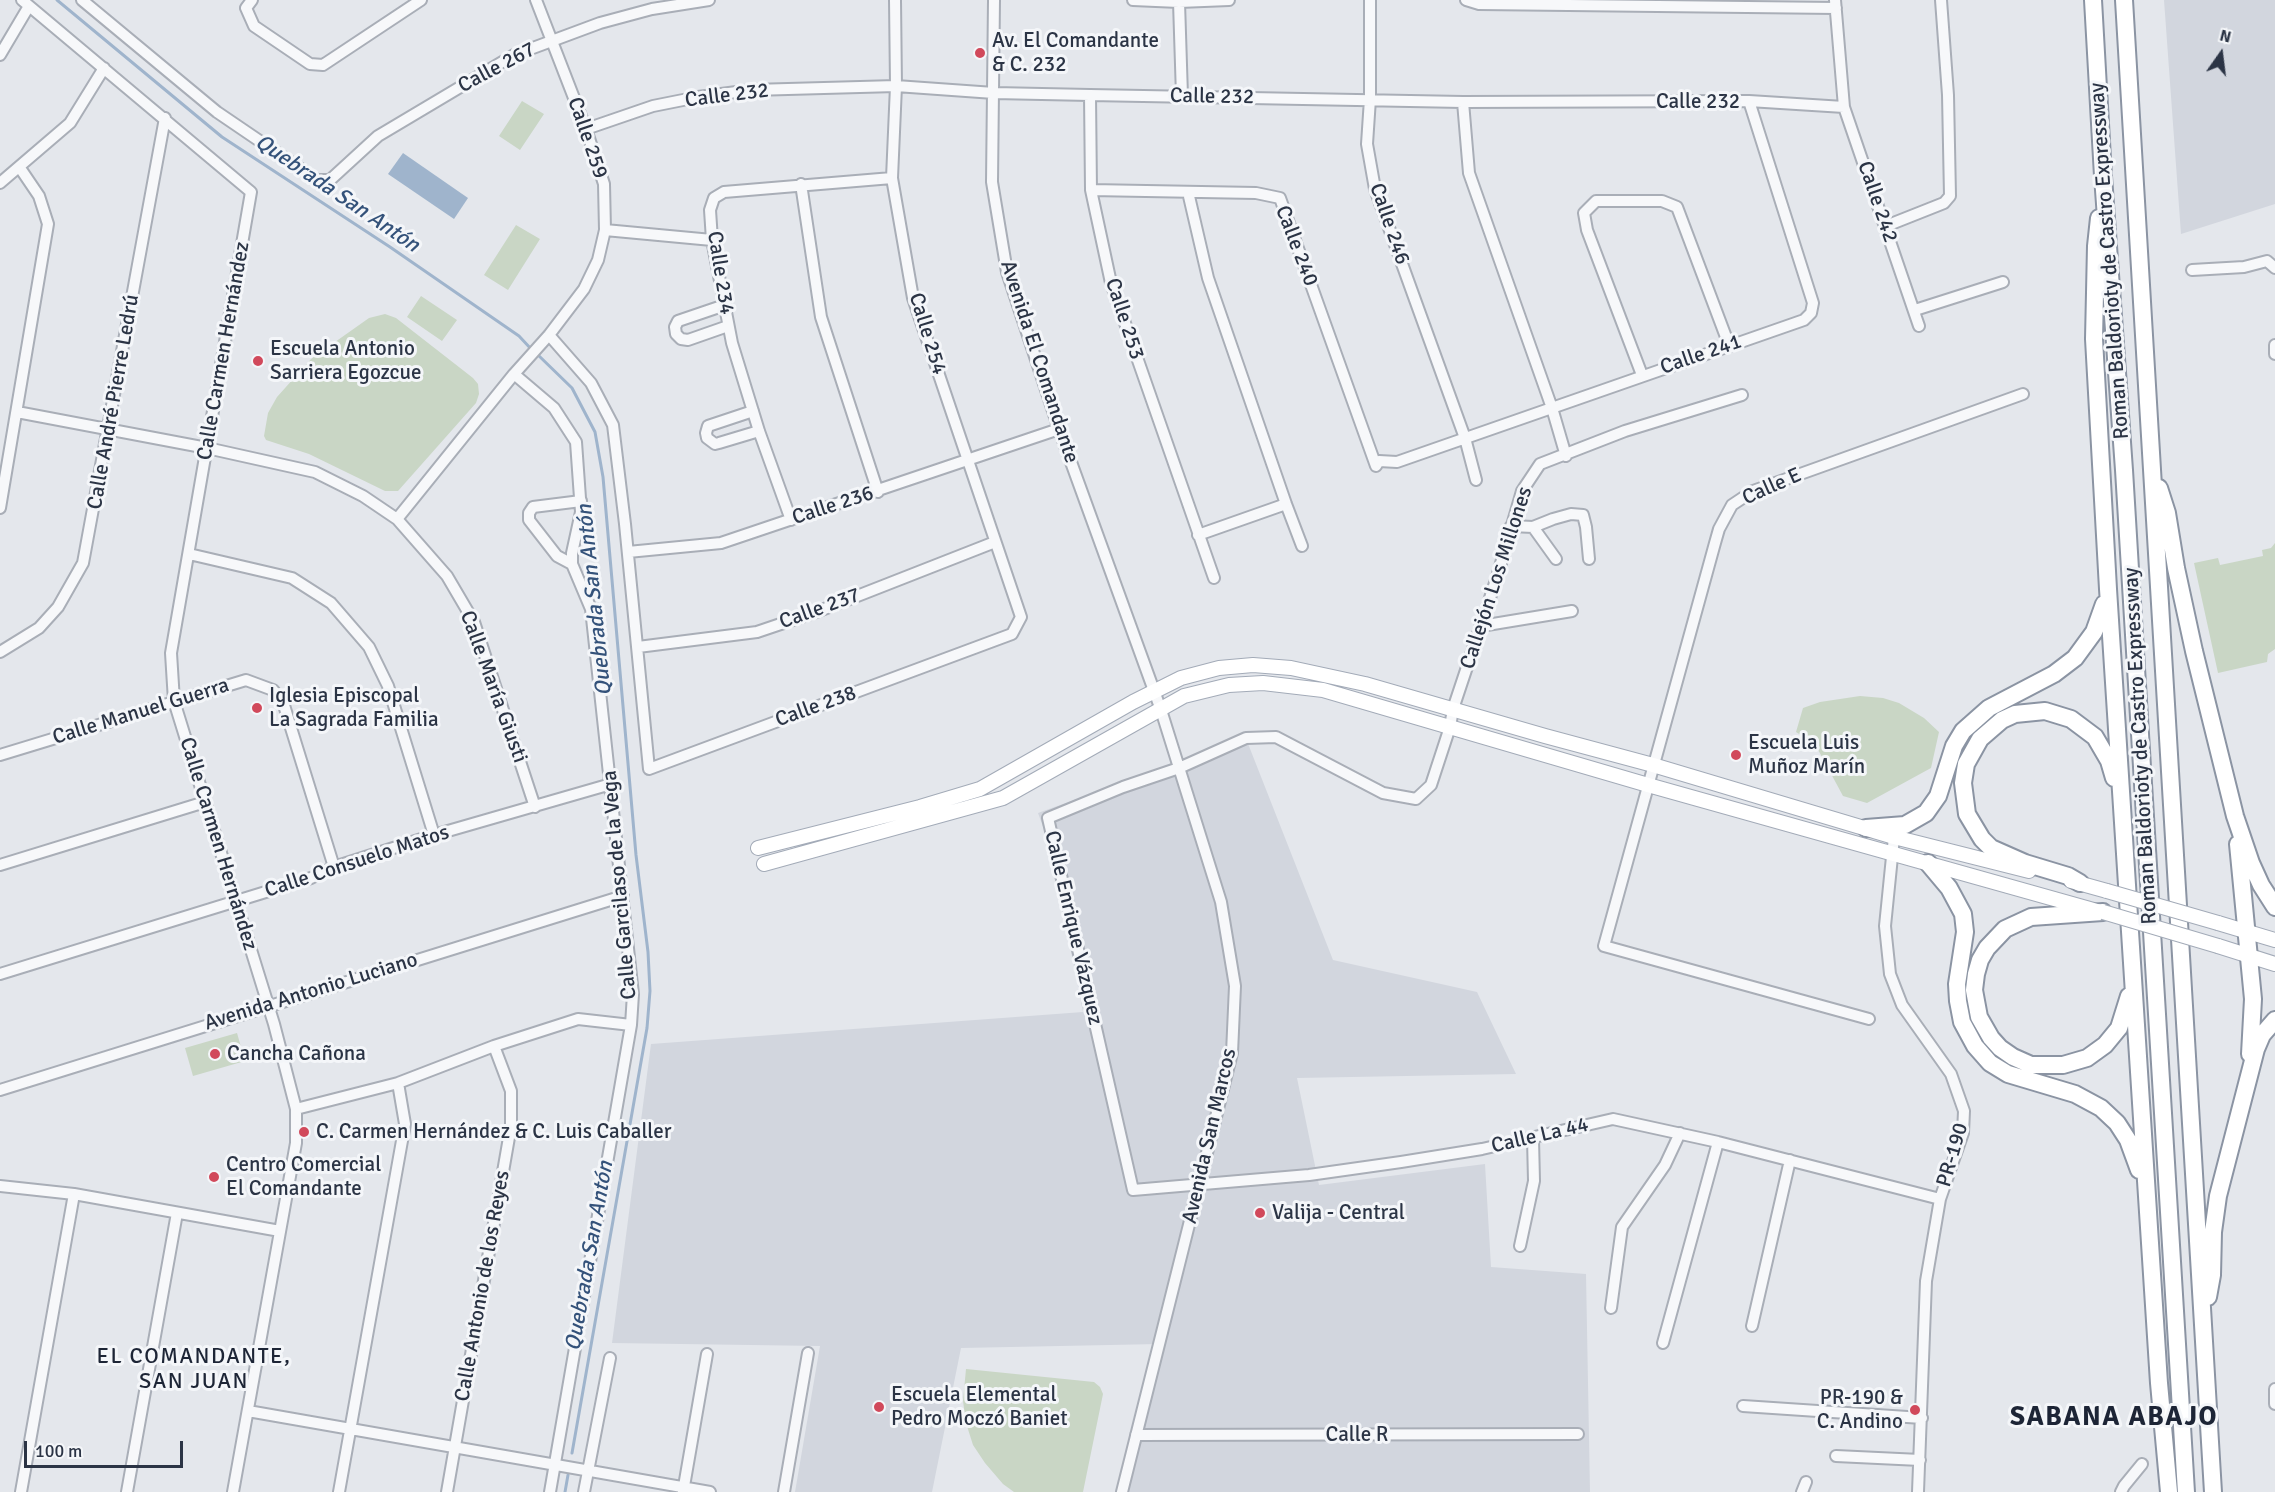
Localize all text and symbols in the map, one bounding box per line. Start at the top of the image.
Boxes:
north arrow [2191,24,2251,84]
text: N [2218,25,2233,48]
place label: Av. El Comandante & C. 232 [992,28,1159,78]
street label: Calle 267 [454,37,540,99]
marker: Av. El Comandante & C. 232 [973,46,987,60]
street label: Calle 232 [684,78,770,114]
street label: Roman Baldorioty de Castro Expressway [2085,82,2135,440]
street label: Calle 232 [1170,84,1254,110]
street label: Calle 232 [1656,89,1740,115]
street label: Calle 259 [561,94,613,182]
water label: Quebrada San Antón [250,129,424,259]
street label: Calle 242 [1851,158,1903,246]
street label: Calle 246 [1363,180,1415,268]
street label: Calle 240 [1269,202,1323,290]
street label: Calle 234 [701,229,739,317]
street label: Calle Carmen Hernández [192,240,256,462]
street label: Avenida El Comandante [994,257,1084,467]
street label: Calle 253 [1099,275,1149,363]
street label: Calle 254 [903,290,951,378]
street label: Calle André Pierre Ledrú [83,293,145,511]
street label: Calle 241 [1657,329,1745,381]
place label: Escuela Antonio Sarriera Egozcue [270,336,421,386]
marker: Escuela Antonio Sarriera Egozcue [251,354,265,368]
street label: Calle E [1739,463,1805,511]
street label: Calle 236 [789,481,877,531]
street label: Callejón Los Millones [1456,484,1538,672]
water label: Quebrada San Antón [572,503,618,697]
street label: Roman Baldorioty de Castro Expressway [2119,567,2163,925]
street label: Calle 237 [776,583,864,635]
street label: Calle María Giusti [454,608,532,766]
street label: Calle Manuel Guerra [50,673,232,751]
street label: Calle 238 [772,681,860,733]
place label: Iglesia Episcopal La Sagrada Familia [269,683,439,733]
marker: Iglesia Episcopal La Sagrada Familia [250,701,264,715]
place label: Escuela Luis Muñoz Marín [1748,730,1865,780]
street label: Calle Carmen Hernández [174,734,262,954]
marker: Escuela Luis Muñoz Marín [1729,748,1743,762]
street label: Calle Garcilaso de la Vega [597,769,643,1001]
street label: Calle Consuelo Matos [262,820,452,904]
street label: Calle Enrique Vázquez [1038,828,1108,1028]
street label: Avenida Antonio Luciano [201,948,421,1036]
place label: Cancha Cañona [227,1041,366,1067]
street label: Avenida San Marcos [1178,1046,1242,1226]
marker: Cancha Cañona [208,1047,222,1061]
street label: Calle La 44 [1489,1113,1591,1159]
place label: C. Carmen Hernández & C. Luis Caballer [316,1119,672,1145]
street label: PR-190 [1932,1120,1974,1190]
marker: C. Carmen Hernández & C. Luis Caballer [297,1125,311,1139]
place label: Centro Comercial El Comandante [226,1152,381,1202]
water label: Quebrada San Antón [560,1159,620,1353]
street label: Calle Antonio de los Reyes [450,1169,516,1403]
marker: Centro Comercial El Comandante [207,1170,221,1184]
place label: Valija - Central [1272,1200,1405,1226]
marker: Valija - Central [1253,1206,1267,1220]
district label: EL COMANDANTE, SAN JUAN [97,1344,291,1396]
place label: Escuela Elemental Pedro Moczó Baniet [891,1382,1068,1432]
place label: PR-190 & C. Andino [1817,1385,1903,1435]
marker: Escuela Elemental Pedro Moczó Baniet [872,1400,886,1414]
district label: SABANA ABAJO [2010,1402,2218,1434]
marker: PR-190 & C. Andino [1908,1403,1922,1417]
street label: Calle R [1326,1422,1388,1448]
scale bar [27,1429,186,1467]
text: 100 m [35,1440,82,1462]

